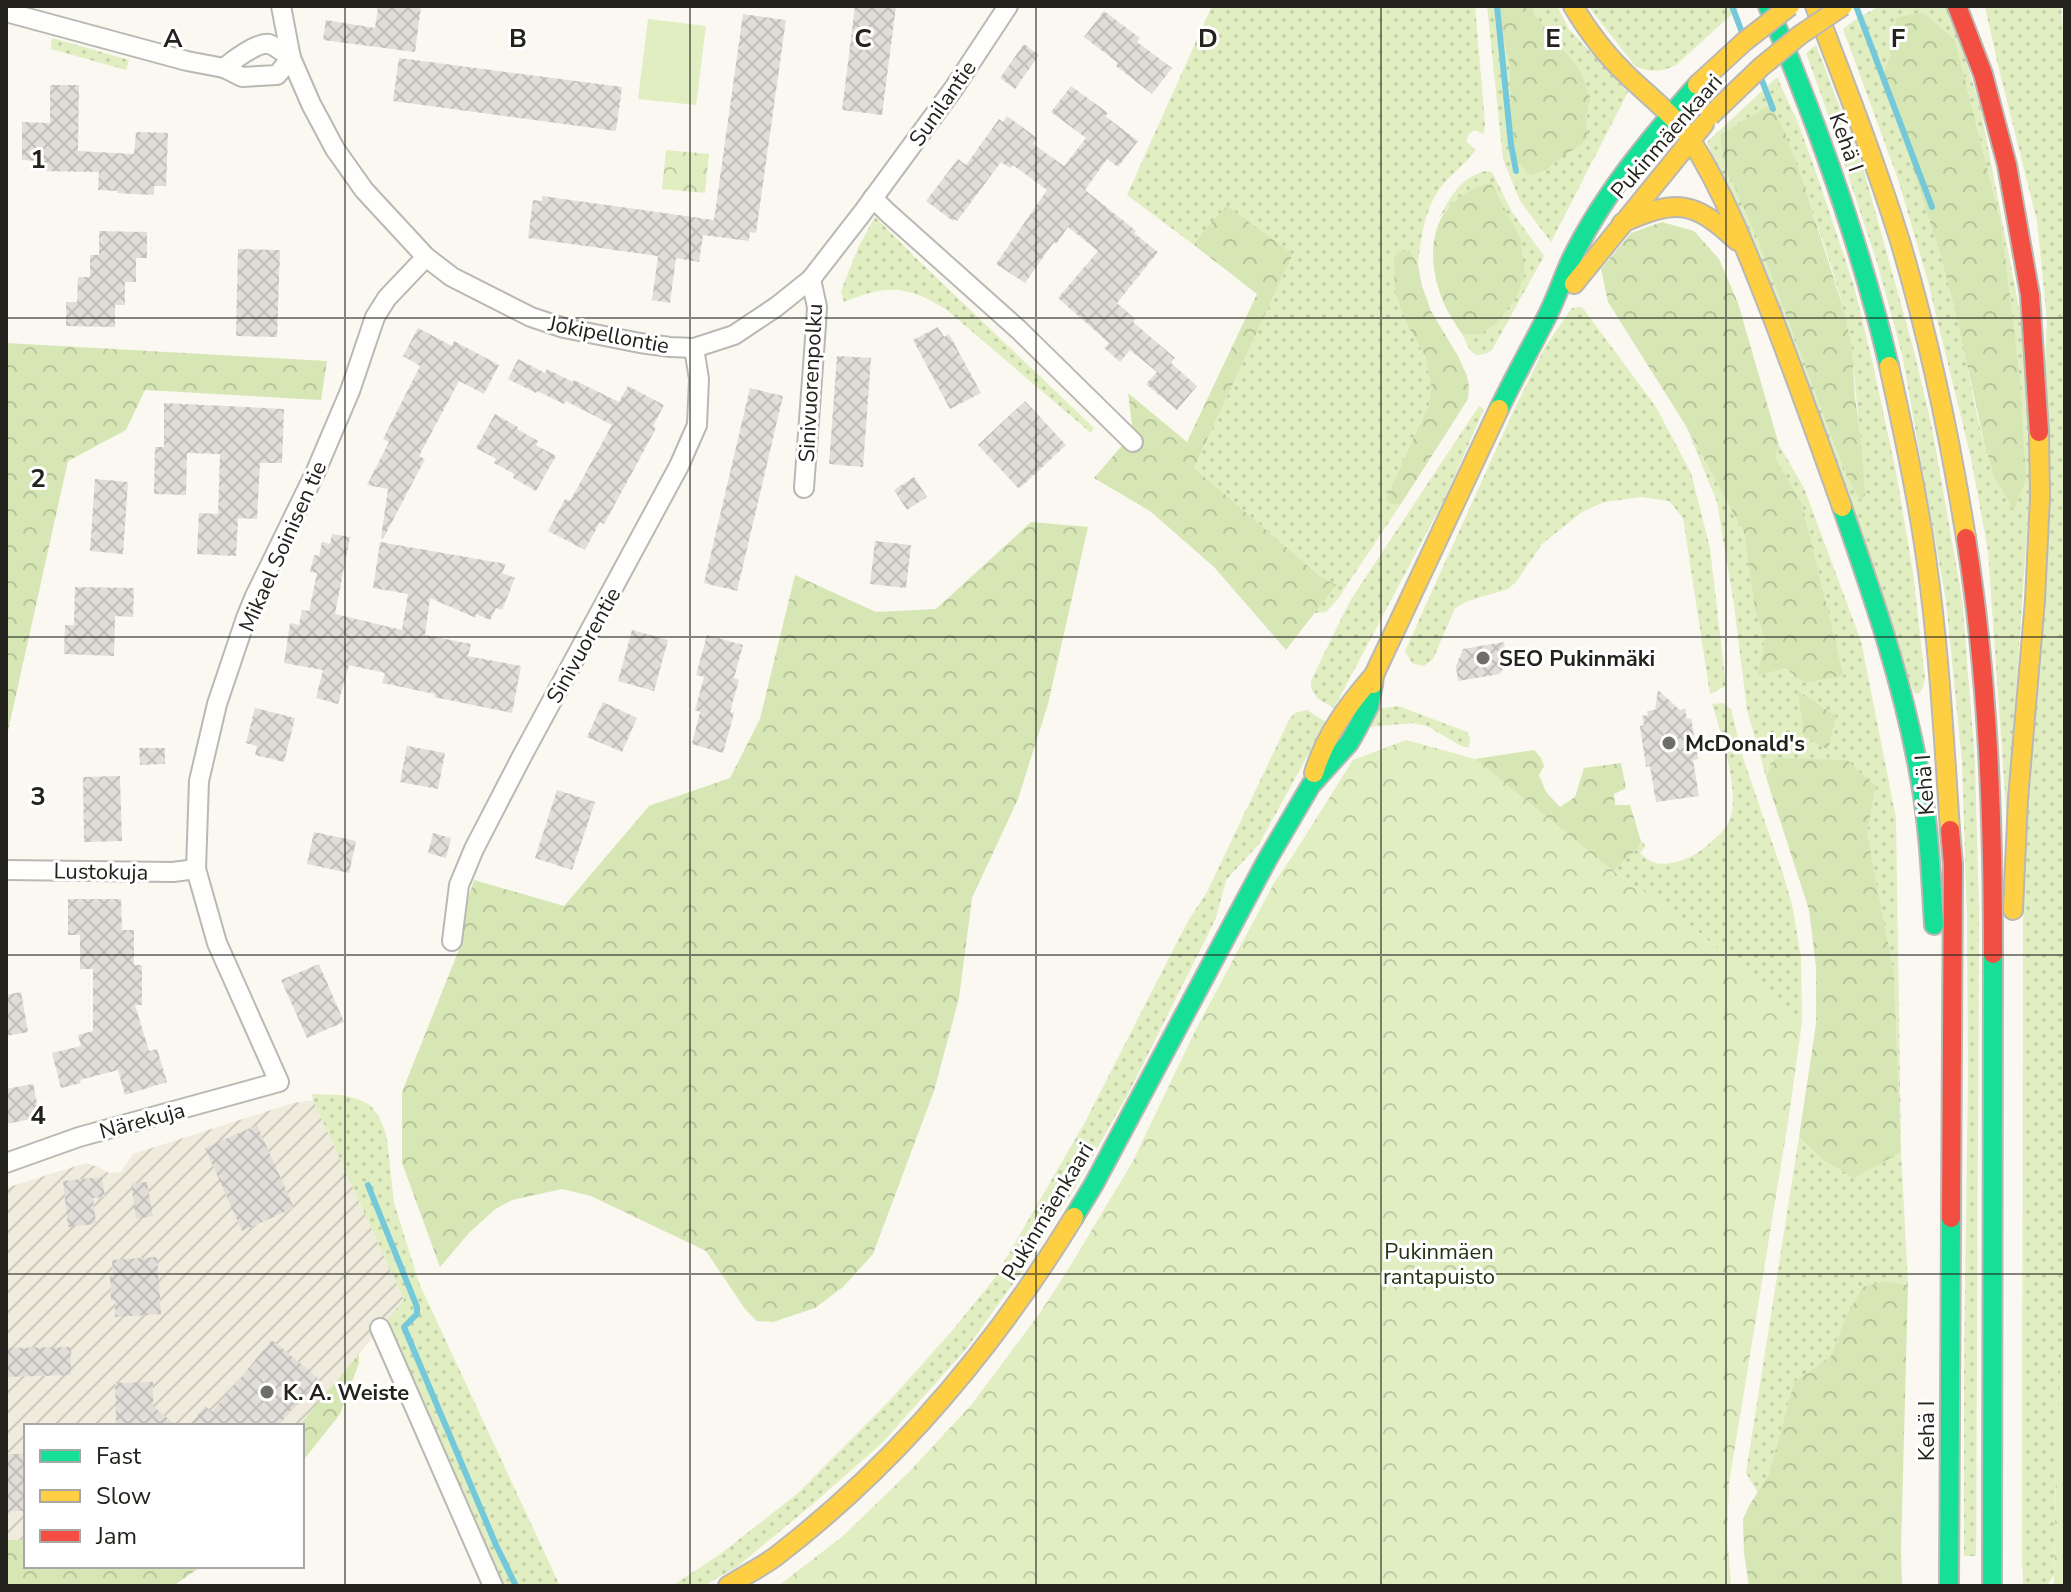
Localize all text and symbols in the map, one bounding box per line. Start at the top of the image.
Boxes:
text: A [163,21,183,56]
text: B [509,21,527,56]
text: C [854,21,872,56]
text: D [1198,21,1218,56]
text: E [1545,21,1561,56]
text: F [1891,21,1905,56]
street label: Sunilantie [902,55,983,153]
street label: Pukinmäenkaari [1604,68,1729,206]
street label: Kehä I [1822,109,1871,176]
text: 1 [30,142,46,177]
street label: Sinivuorenpolku [792,303,830,463]
street label: Jokipellontie [545,308,672,361]
street label: Mikael Soinisen tie [232,456,334,636]
text: 2 [30,461,46,496]
street label: Sinivuorentie [540,582,628,709]
place label: SEO Pukinmäki [1499,644,1655,674]
marker: SEO Pukinmäki [1474,649,1492,667]
place label: McDonald's [1685,729,1805,759]
marker: McDonald's [1660,734,1678,752]
street label: Kehä I [1908,754,1942,816]
text: 3 [30,779,46,814]
street label: Lustokuja [53,856,149,888]
street label: Närekuja [96,1095,188,1147]
text: 4 [30,1098,46,1133]
street label: Pukinmäenkaari [995,1137,1101,1286]
park label: Pukinmäen rantapuisto [1383,1237,1495,1292]
place label: K. A. Weiste [283,1378,409,1408]
marker: K. A. Weiste [258,1383,276,1401]
street label: Kehä I [1912,1401,1942,1461]
legend [24,1424,304,1568]
text: Fast [96,1440,142,1472]
text: Slow [96,1480,151,1512]
text: Jam [95,1520,137,1552]

